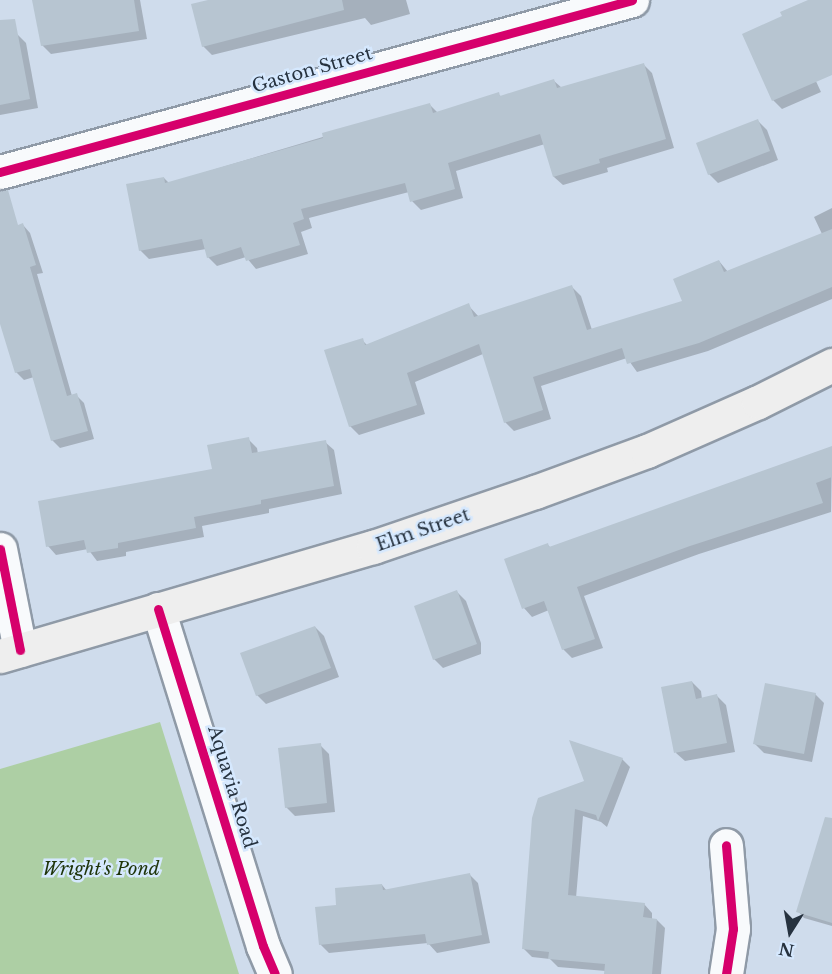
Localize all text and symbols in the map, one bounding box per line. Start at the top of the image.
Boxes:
street label: Gaston Street [249,43,375,97]
street label: Elm Street [373,504,473,556]
street label: Aquavia Road [203,723,261,851]
park label: Wright's Pond [42,858,160,880]
north arrow [760,902,820,962]
text: N [777,938,796,961]

